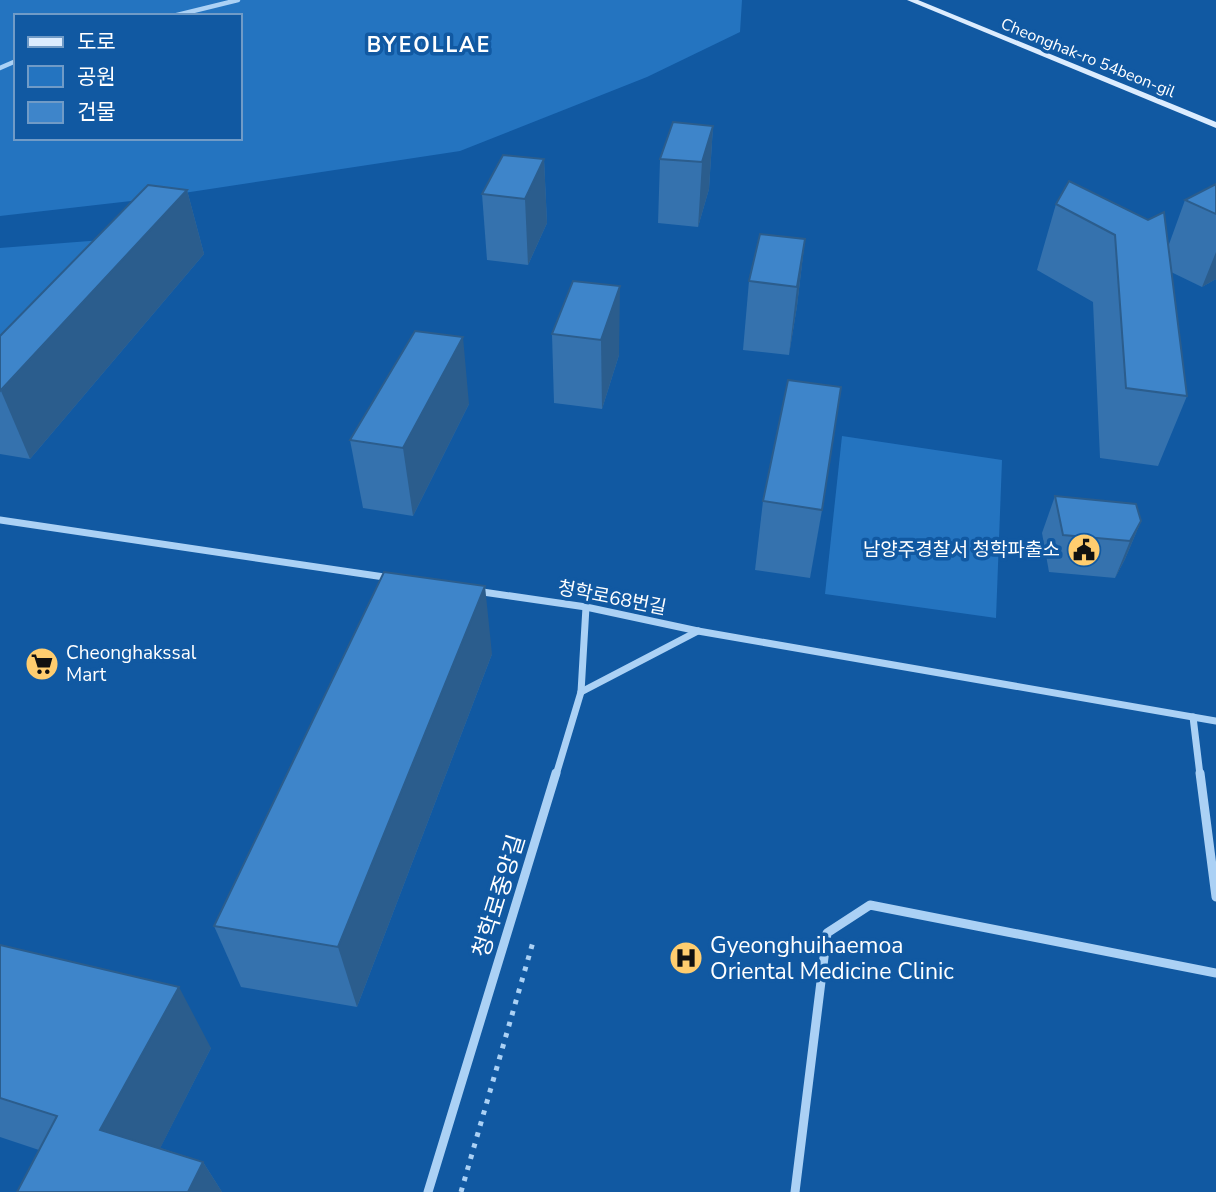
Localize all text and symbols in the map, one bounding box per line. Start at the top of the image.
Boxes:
street label: Cheonghak-ro 54beon-gil [998,13,1179,103]
legend [14,14,242,140]
text: 도로 [77,28,116,56]
district label: BYEOLLAE [367,31,491,59]
text: 공원 [77,63,116,91]
text: 건물 [77,98,116,126]
public building icon: 남양주경찰서 청학파출소 [1065,531,1103,569]
place label: 남양주경찰서 청학파출소 [863,537,1060,563]
street label: 청학로68번길 [555,575,669,621]
place label: Cheonghakssal Mart [66,640,197,688]
supermarket icon: Cheonghakssal Mart [23,645,61,683]
street label: 청학로중앙길 [466,831,532,961]
place label: Gyeonghuihaemoa Oriental Medicine Clinic [710,930,954,987]
hospital icon: Gyeonghuihaemoa Oriental Medicine Clinic [667,939,705,977]

